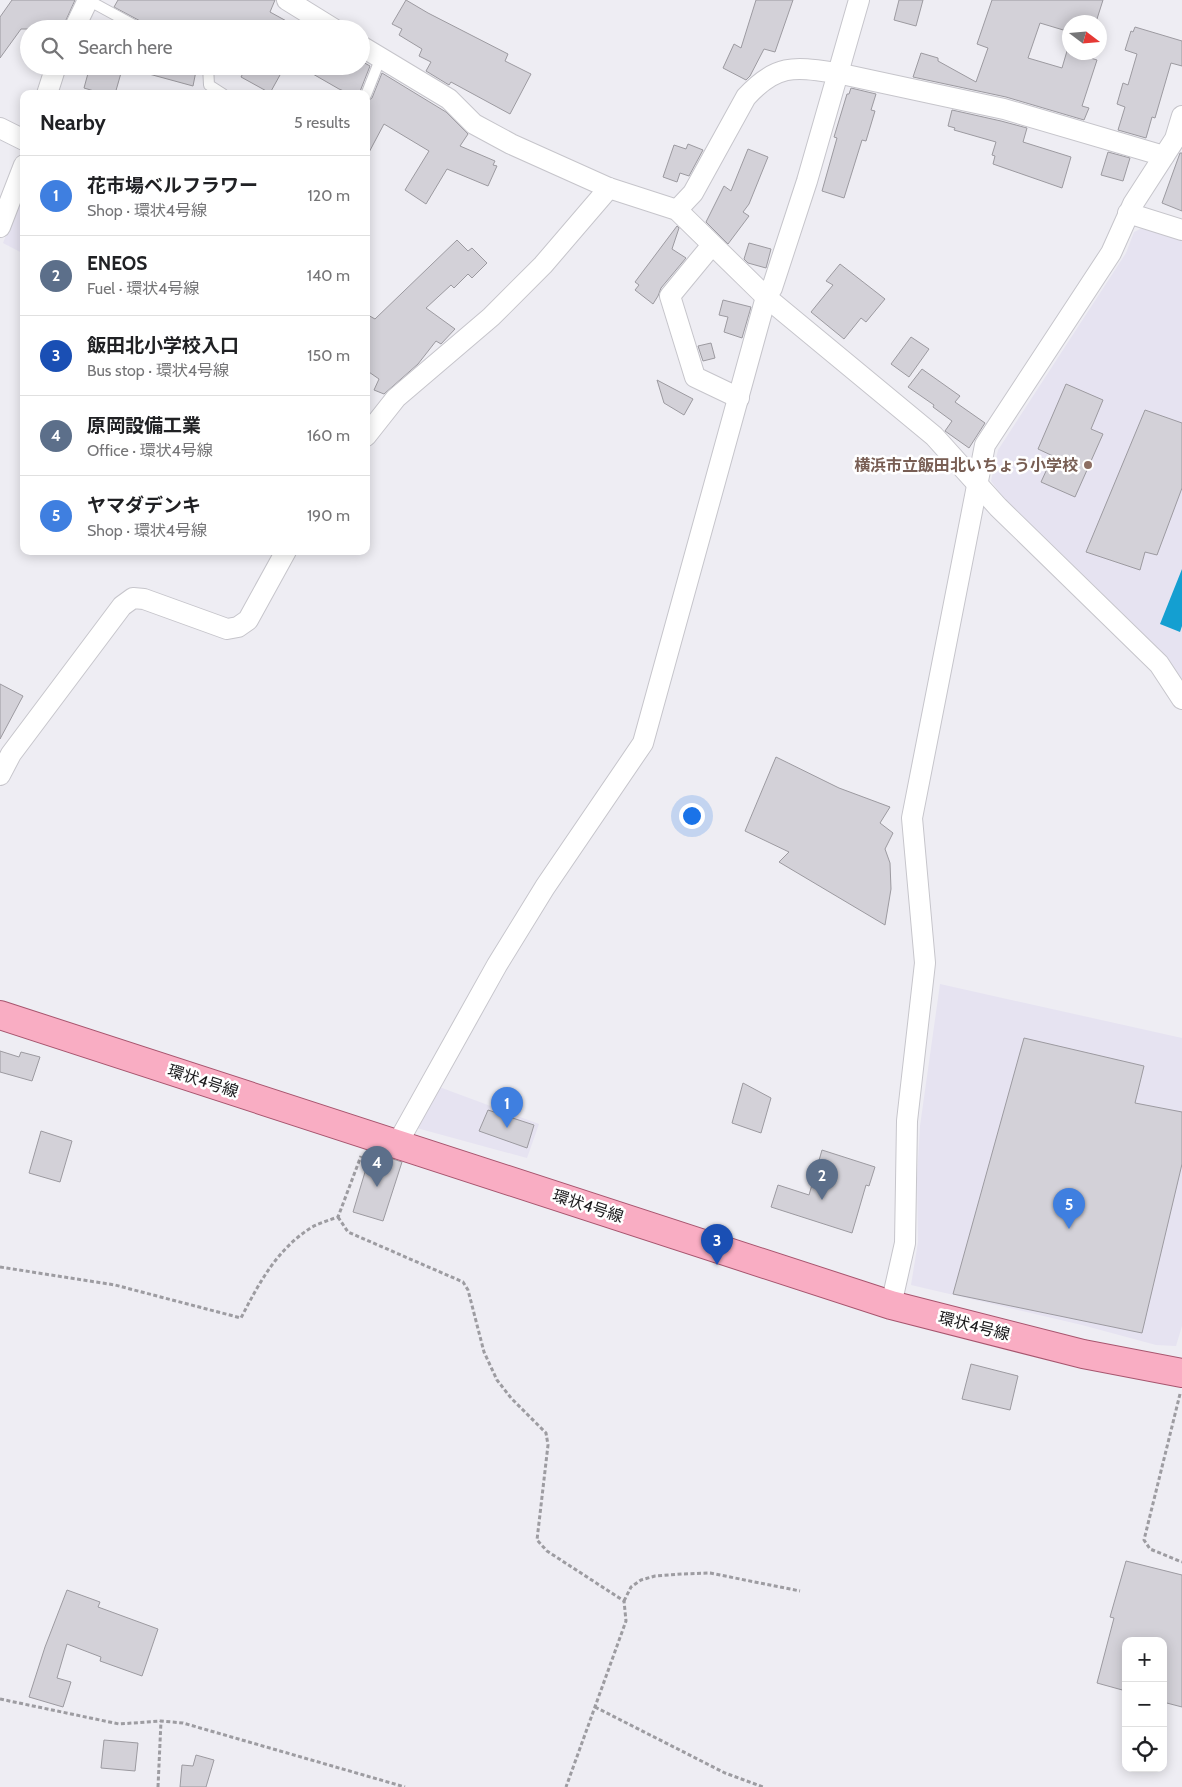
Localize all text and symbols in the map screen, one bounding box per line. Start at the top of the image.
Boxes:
north arrow [1062,15,1107,60]
search box [20,20,370,75]
icon: search [38,34,66,62]
text: Search here [78,36,172,59]
text: Nearby [40,110,106,135]
text: 5 results [294,113,350,132]
text: 花市場ベルフラワー [87,174,258,197]
text: 1 [53,186,59,205]
text: 120 m [308,186,350,205]
text: Shop · 環状4号線 [87,201,207,220]
text: ENEOS [87,252,147,275]
text: 2 [52,266,60,285]
text: 140 m [307,266,350,285]
text: Fuel · 環状4号線 [87,279,199,298]
text: 飯田北小学校入口 [87,334,239,357]
text: 3 [52,346,60,365]
text: 150 m [307,346,350,365]
text: Bus stop · 環状4号線 [87,361,229,380]
text: 原岡設備工業 [87,414,201,437]
text: 4 [51,426,61,445]
text: 160 m [307,426,350,445]
text: Office · 環状4号線 [87,441,213,460]
place label: 横浜市立飯田北いちょう小学校 [854,456,1078,475]
marker: 横浜市立飯田北いちょう小学校 [1082,459,1094,471]
text: ヤマダデンキ [87,494,201,517]
text: 5 [52,506,60,525]
text: 190 m [307,506,350,525]
text: Shop · 環状4号線 [87,521,207,540]
your location [679,803,705,829]
street label: 環状4号線 [165,1061,241,1101]
pin: 1 [491,1087,523,1128]
pin: 4 [361,1146,393,1187]
pin: 2 [806,1159,838,1200]
street label: 環状4号線 [550,1186,626,1226]
pin: 5 [1053,1188,1085,1229]
pin: 3 [701,1224,733,1265]
street label: 環状4号線 [936,1308,1012,1344]
map controls [1122,1637,1167,1772]
button: + [1122,1637,1167,1682]
button: − [1122,1682,1167,1727]
button: locate [1122,1727,1167,1772]

